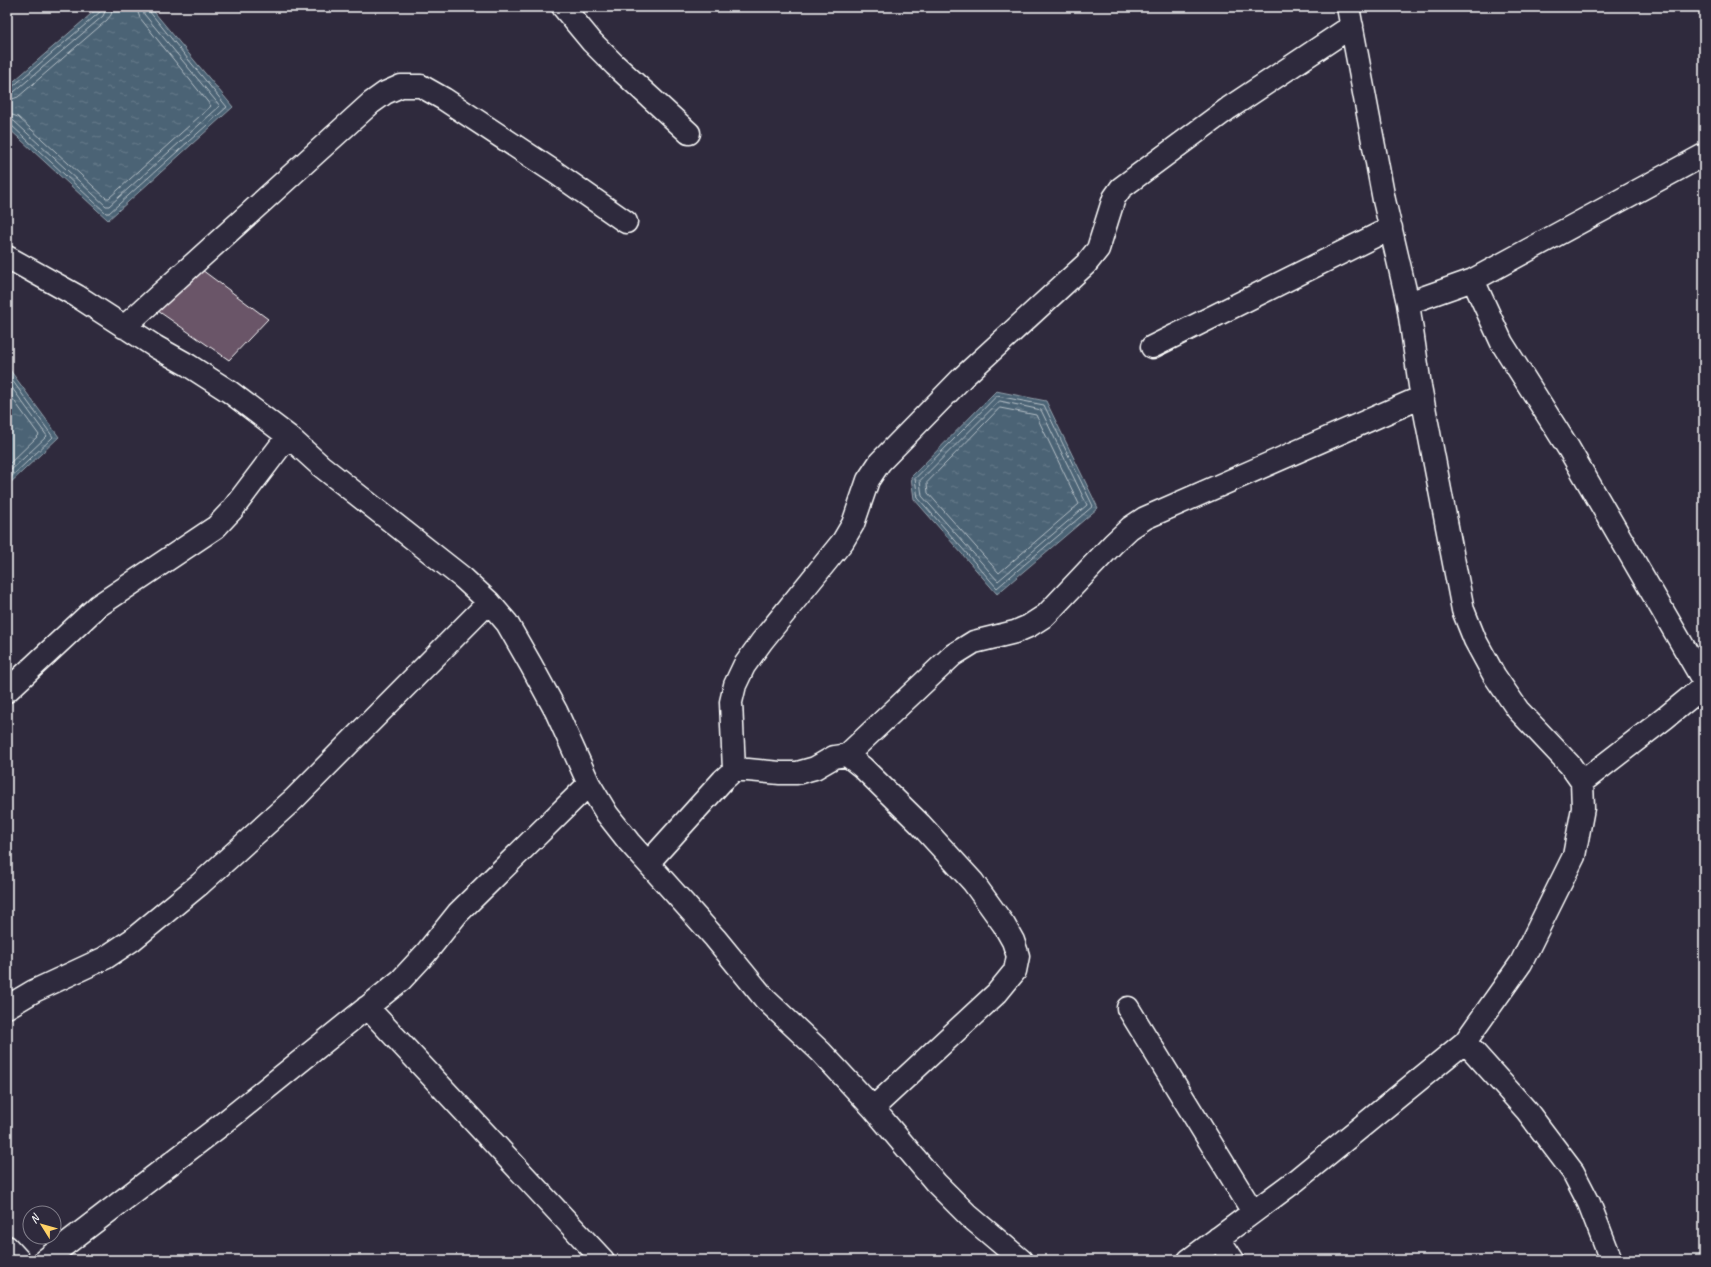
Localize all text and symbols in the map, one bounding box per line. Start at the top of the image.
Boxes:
north arrow [22,1205,62,1245]
text: N [26,1210,43,1226]

